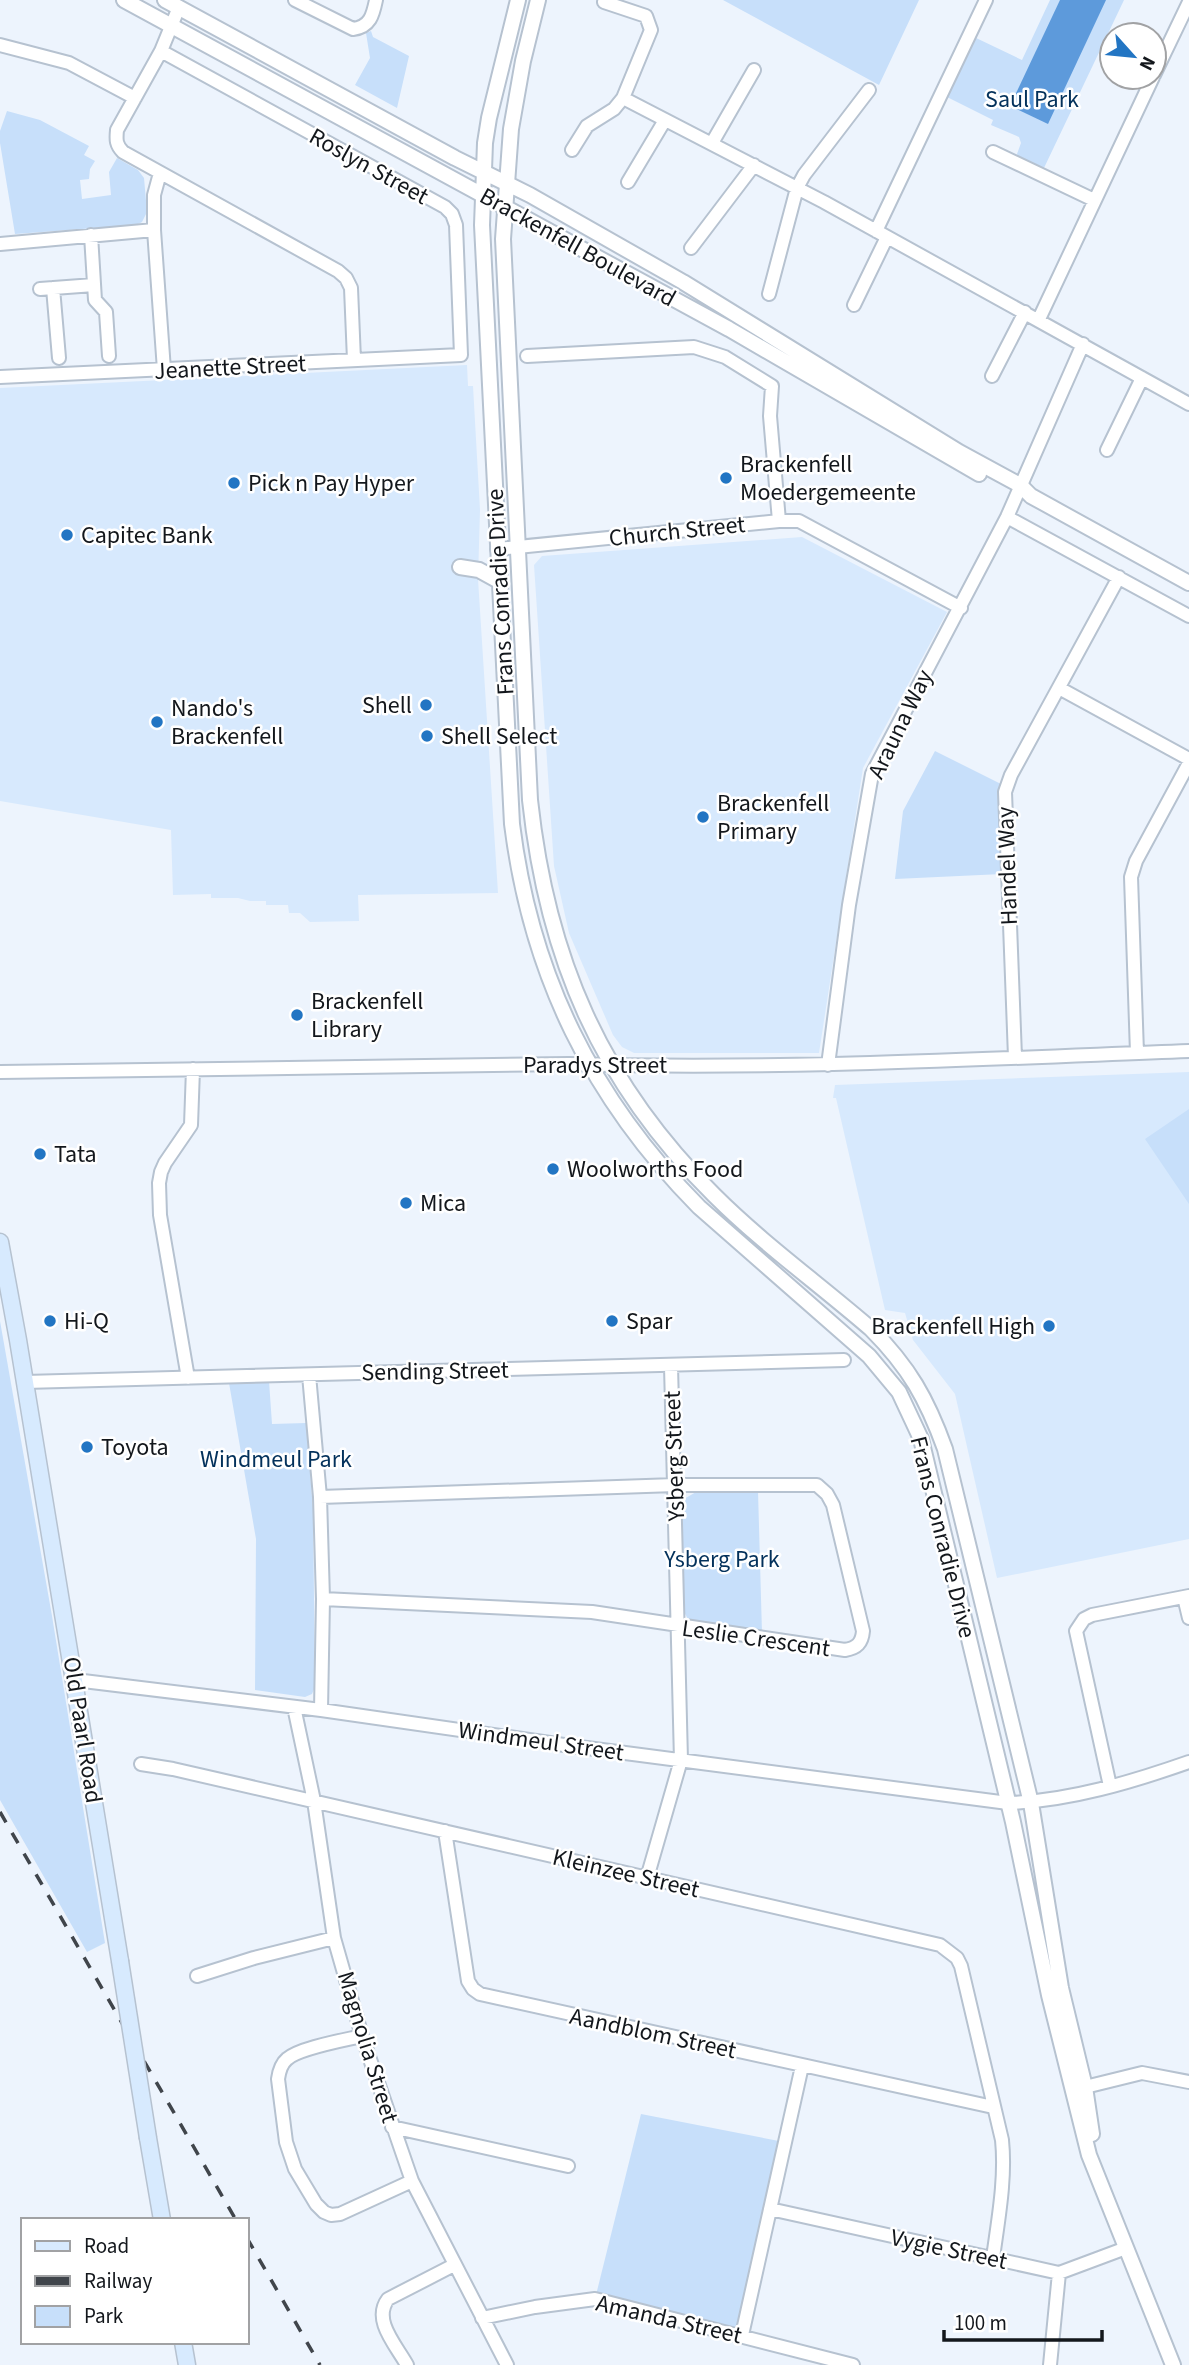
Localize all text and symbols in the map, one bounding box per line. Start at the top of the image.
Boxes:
north arrow [1098,21,1168,91]
text: N [1132,51,1162,75]
park label: Saul Park [985,82,1079,117]
street label: Roslyn Street [303,119,435,214]
street label: Brackenfell Boulevard [473,179,682,316]
street label: Jeanette Street [153,346,307,389]
place label: Brackenfell Moedergemeente [740,447,916,510]
place label: Pick n Pay Hyper [248,466,415,501]
marker: Brackenfell Moedergemeente [718,470,734,486]
marker: Pick n Pay Hyper [226,475,242,491]
street label: Frans Conradie Drive [478,488,523,696]
street label: Church Street [607,507,747,556]
place label: Capitec Bank [81,518,213,553]
marker: Capitec Bank [59,527,75,543]
street label: Arauna Way [859,664,942,785]
place label: Shell [362,688,412,723]
place label: Nando's Brackenfell [171,691,283,754]
marker: Shell [418,697,434,713]
marker: Nando's Brackenfell [149,714,165,730]
place label: Shell Select [441,719,557,754]
marker: Shell Select [419,728,435,744]
place label: Brackenfell Primary [717,786,829,849]
street label: Handel Way [988,806,1027,926]
marker: Brackenfell Primary [695,809,711,825]
place label: Brackenfell Library [311,984,423,1047]
marker: Brackenfell Library [289,1007,305,1023]
street label: Paradys Street [523,1048,667,1083]
place label: Tata [54,1137,97,1172]
marker: Tata [32,1146,48,1162]
place label: Woolworths Food [567,1152,743,1187]
marker: Woolworths Food [545,1161,561,1177]
place label: Mica [420,1186,466,1221]
marker: Mica [398,1195,414,1211]
place label: Hi-Q [64,1304,109,1339]
place label: Spar [626,1304,673,1339]
place label: Brackenfell High [871,1309,1035,1344]
marker: Hi-Q [42,1313,58,1329]
marker: Spar [604,1313,620,1329]
marker: Brackenfell High [1041,1318,1057,1334]
street label: Sending Street [361,1353,509,1390]
street label: Ysberg Street [655,1390,694,1523]
place label: Toyota [101,1430,169,1465]
street label: Frans Conradie Drive [901,1433,985,1642]
marker: Toyota [79,1439,95,1455]
park label: Windmeul Park [200,1442,352,1477]
park label: Ysberg Park [663,1542,780,1577]
street label: Leslie Crescent [680,1611,832,1666]
street label: Old Paarl Road [54,1654,111,1806]
street label: Windmeul Street [456,1713,626,1770]
street label: Kleinzee Street [549,1840,703,1907]
street label: Magnolia Street [328,1967,407,2127]
street label: Aandblom Street [566,1999,739,2068]
legend [21,2218,248,2344]
street label: Vygie Street [887,2220,1010,2279]
text: Road [84,2231,129,2261]
text: Railway [84,2266,152,2296]
street label: Amanda Street [593,2286,745,2353]
scale bar [944,2298,1102,2342]
text: Park [84,2301,124,2331]
text: 100 m [954,2308,1007,2338]

